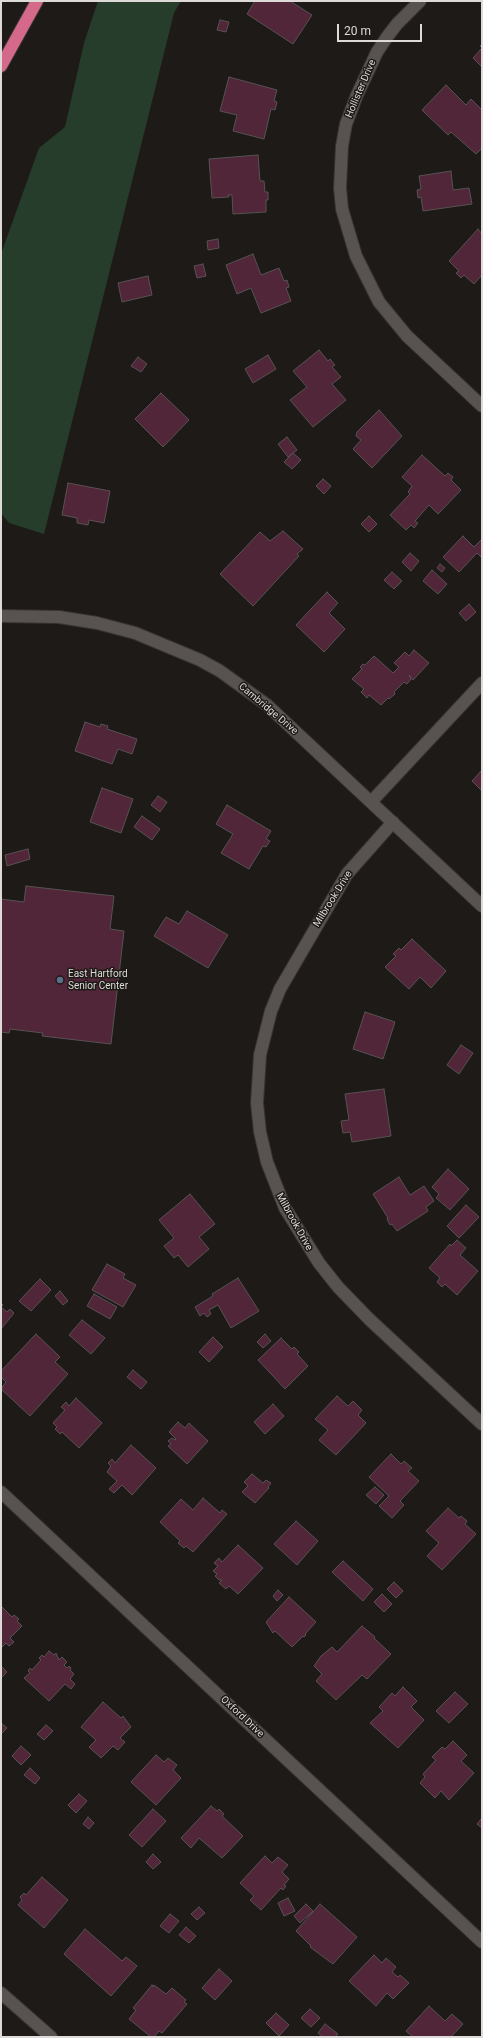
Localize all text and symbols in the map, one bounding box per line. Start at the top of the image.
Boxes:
scale bar [339,16,424,42]
text: 20 m [344,24,371,38]
street label: Hollister Drive [343,58,379,120]
street label: Cambridge Drive [236,681,300,737]
street label: Milbrook Drive [311,869,355,929]
place label: East Hartford Senior Center [68,968,128,992]
marker: East Hartford Senior Center [55,975,65,985]
street label: Milbrook Drive [273,1191,315,1253]
street label: Oxford Drive [218,1694,266,1740]

